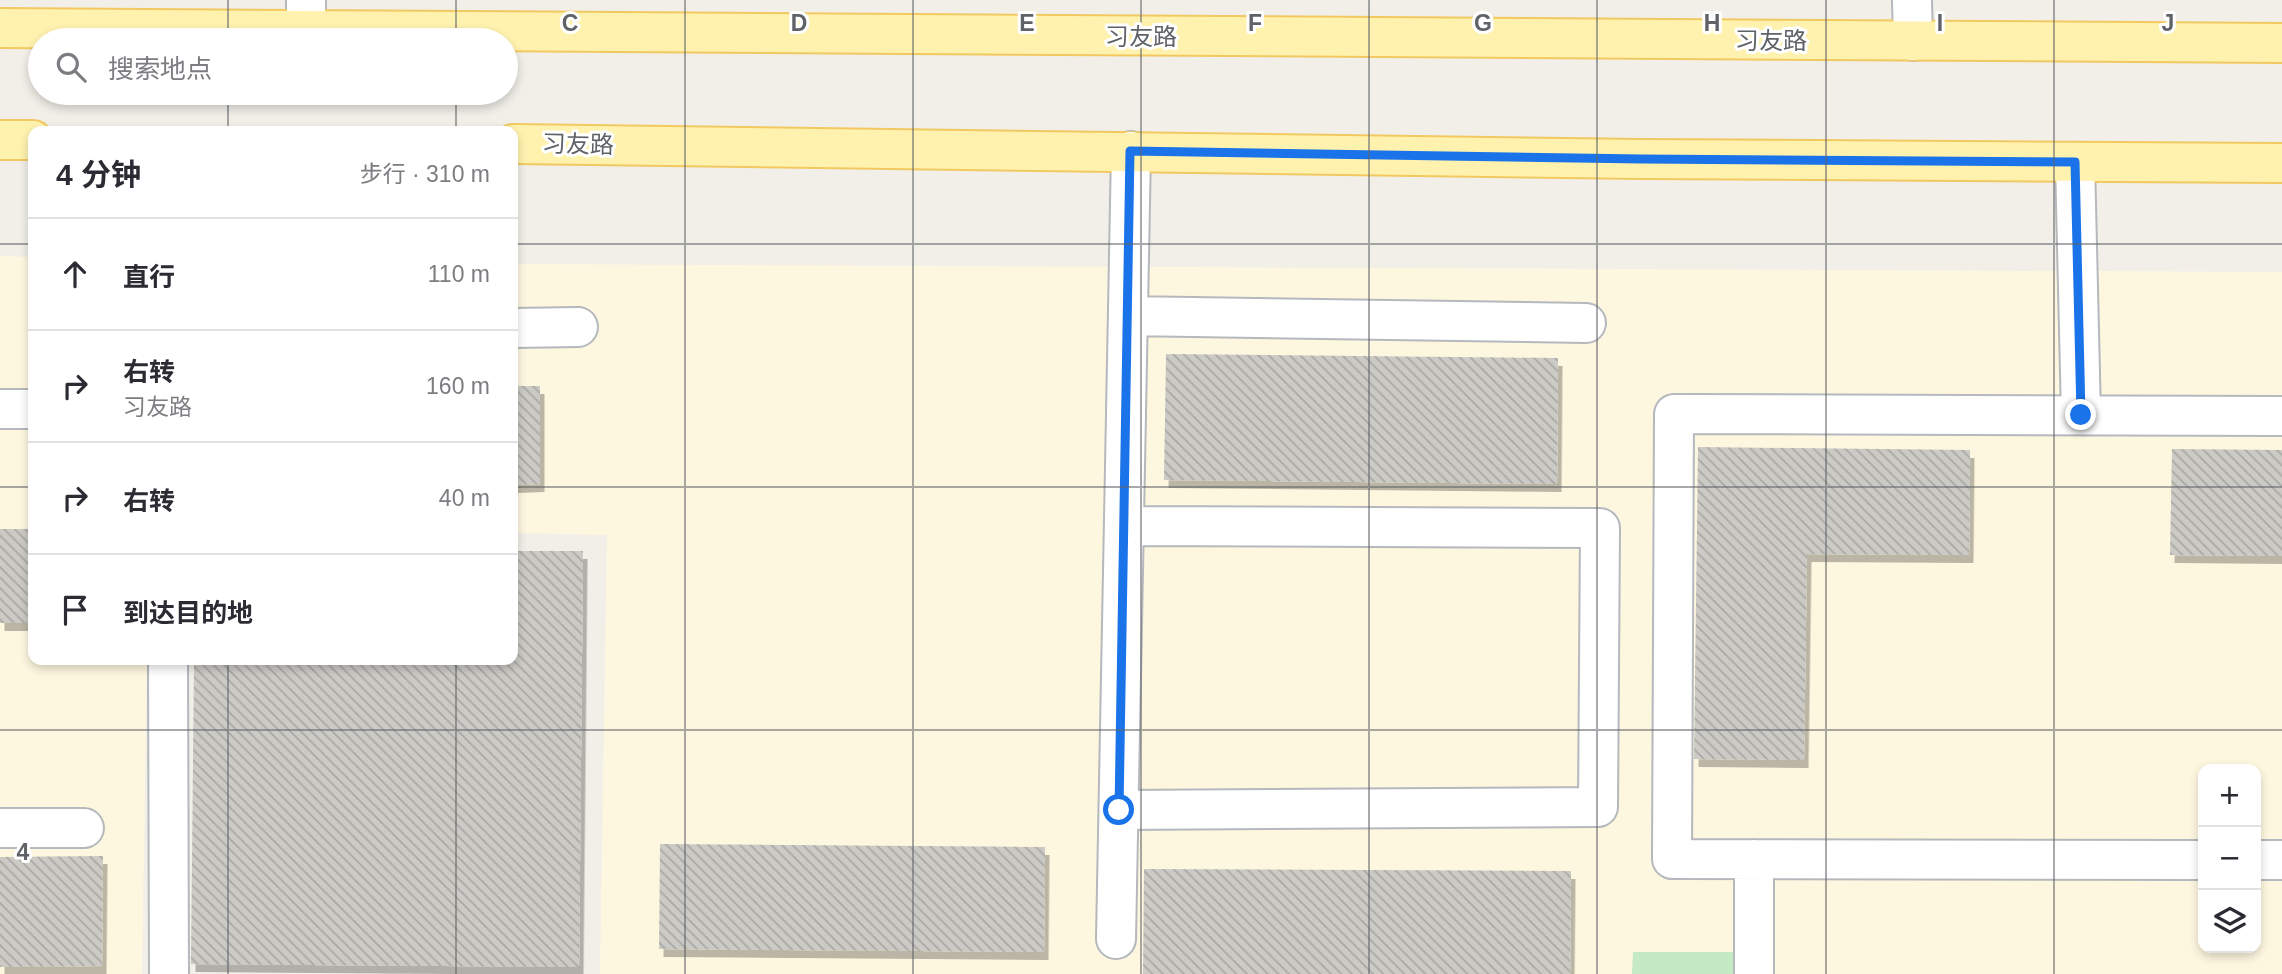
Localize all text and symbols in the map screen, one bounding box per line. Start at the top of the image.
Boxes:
text: C [562,10,578,36]
text: D [791,10,807,36]
text: E [1019,10,1035,36]
text: F [1248,10,1262,36]
text: G [1474,10,1492,36]
text: H [1704,10,1720,36]
text: I [1937,10,1943,36]
text: J [2162,10,2174,36]
street label: 习友路 [1105,23,1177,50]
street label: 习友路 [1735,27,1807,54]
search box [28,28,518,105]
icon: search [52,48,90,86]
text: 搜索地点 [108,54,212,84]
street label: 习友路 [542,130,614,158]
text: 4 分钟 [56,158,141,191]
text: 步行 · 310 m [360,161,490,187]
icon: ahead [56,255,94,293]
text: 110 m [428,261,490,287]
text: 直行 [123,262,175,292]
text: 右转 [123,357,175,387]
icon: right [56,367,94,405]
text: 160 m [426,373,490,399]
text: 习友路 [123,394,192,420]
route end [2065,399,2096,430]
icon: right [56,479,94,517]
text: 40 m [439,485,490,511]
text: 右转 [123,486,175,516]
icon: arrive [56,591,94,629]
text: 到达目的地 [123,598,253,628]
map controls [2198,764,2261,953]
button: + [2198,764,2261,827]
route start [1103,794,1134,825]
button: − [2198,827,2261,890]
text: 4 [17,839,30,865]
button: layers [2198,890,2261,953]

